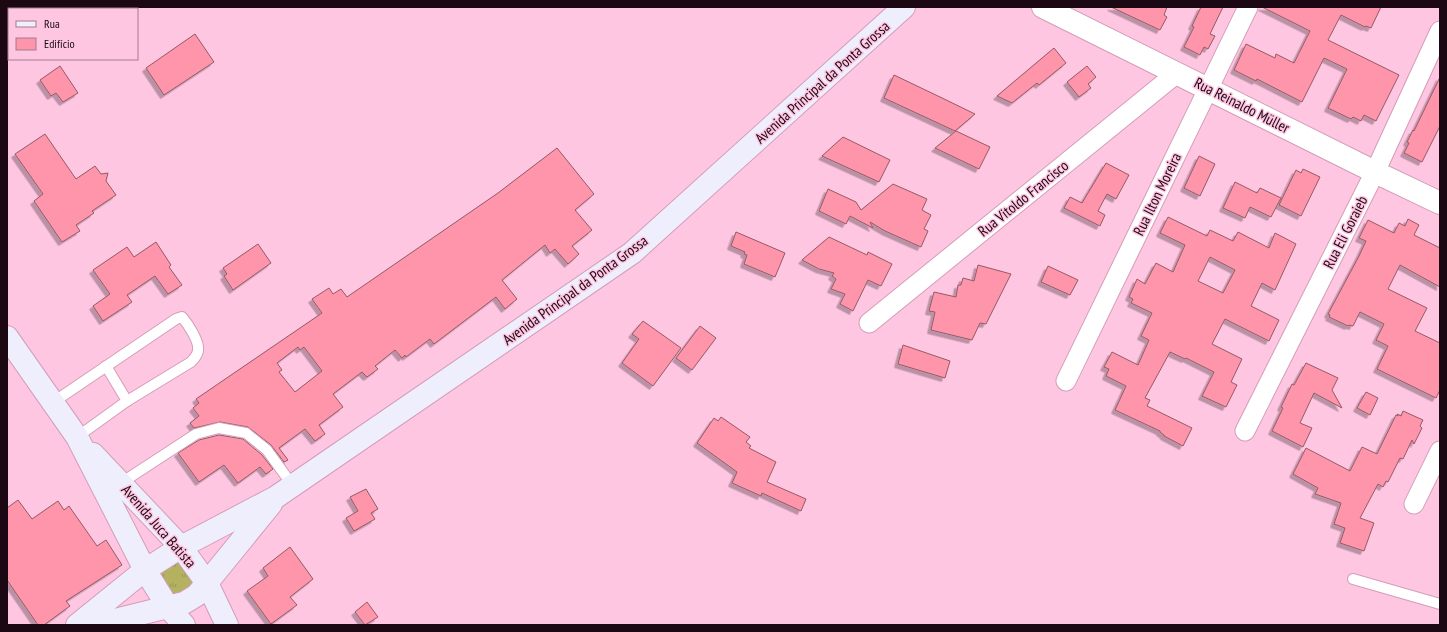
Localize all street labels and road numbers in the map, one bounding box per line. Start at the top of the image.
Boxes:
street label: Avenida Principal da Ponta Grossa [751,16,893,148]
street label: Rua Reinaldo Müller [1191,73,1294,138]
street label: Rua Ilton Moreira [1129,149,1185,239]
street label: Rua Vitoldo Francisco [974,156,1072,240]
street label: Rua Eli Goraieb [1319,192,1371,272]
street label: Avenida Principal da Ponta Grossa [499,231,651,349]
street label: Avenida Juca Batista [118,480,200,572]

